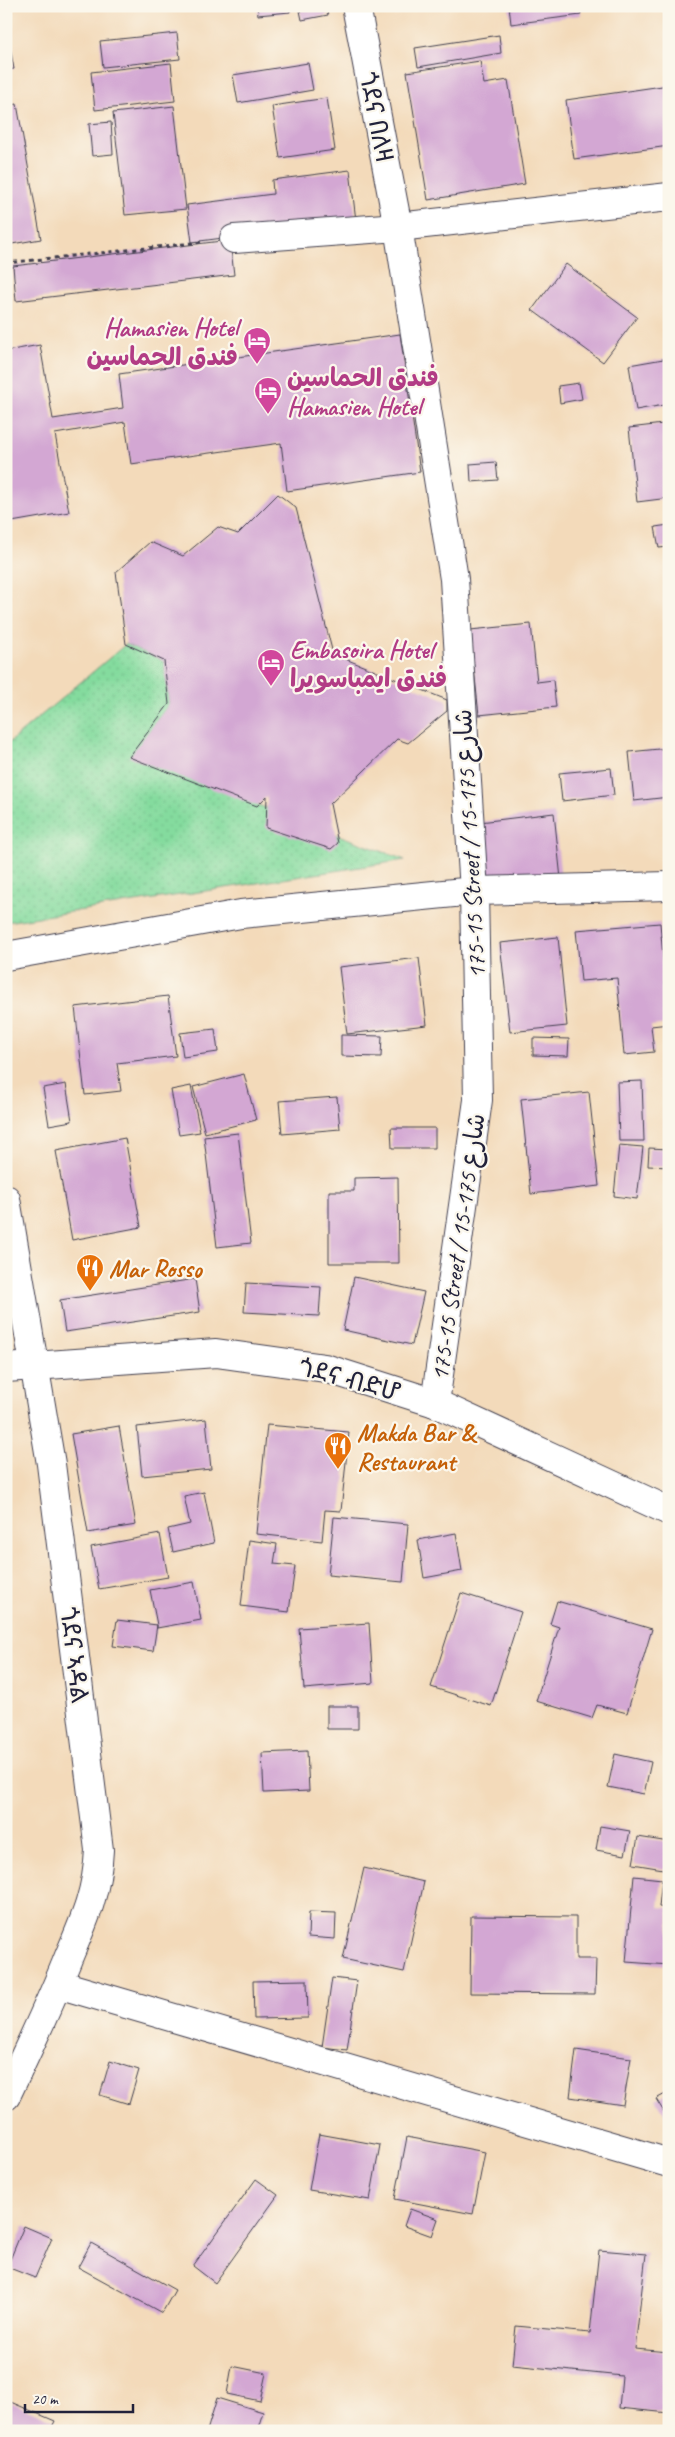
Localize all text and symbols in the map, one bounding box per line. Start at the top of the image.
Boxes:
street label: ጎደና በለዛ [352,69,400,165]
place label: Hamasien Hotel فندق الحماسين [86,312,243,373]
hotel icon: Hamasien Hotel فندق الحماسين [242,326,272,365]
place label: فندق الحماسين Hamasien Hotel [287,362,439,423]
hotel icon: فندق الحماسين Hamasien Hotel [253,376,283,415]
place label: Embasoira Hotel فندق ايمباسويرا [290,634,447,695]
hotel icon: Embasoira Hotel فندق ايمباسويرا [256,648,286,687]
street label: 175-15 Street / شارع 175-15 [447,708,494,980]
street label: 175-15 Street / شارع 175-15 [423,1111,494,1383]
restaurant icon: Mar Rosso [75,1253,105,1292]
place label: Mar Rosso [109,1253,203,1285]
street label: ጎደና ብድሆ [295,1351,404,1409]
place label: Makda Bar & Restaurant [357,1417,478,1478]
restaurant icon: Makda Bar & Restaurant [323,1431,353,1470]
street label: ጎደና ኣዳል [52,1605,96,1705]
scale bar [25,2382,132,2414]
text: 20 m [32,2390,59,2409]

